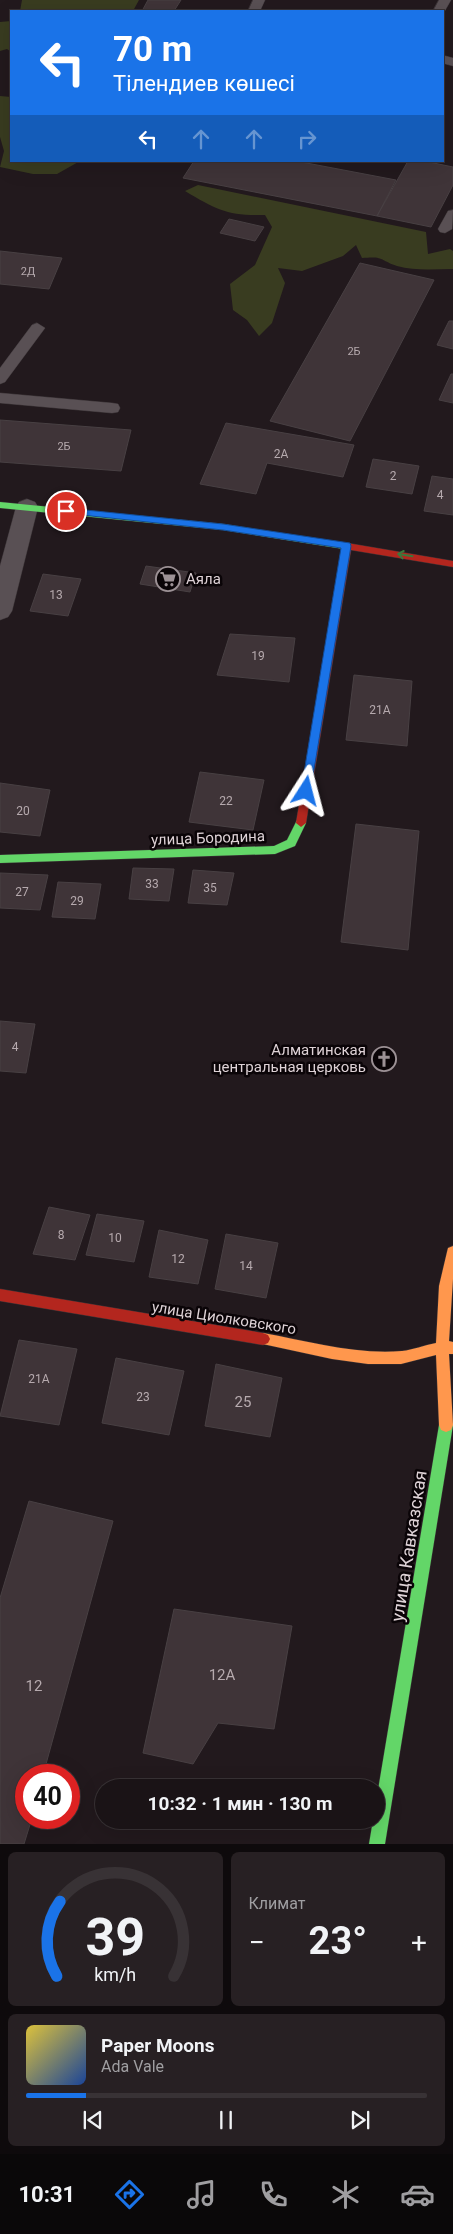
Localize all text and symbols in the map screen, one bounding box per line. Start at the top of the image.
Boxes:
text: 70 m [113,29,192,70]
icon: left [30,30,95,95]
text: Тілендиев көшесі [113,71,295,96]
icon: left [134,125,162,153]
icon: ahead [187,125,215,153]
icon: ahead [240,125,268,153]
icon: right [293,125,321,153]
house number: 2Д [21,265,35,278]
house number: 2Б [347,345,361,358]
house number: 2Б [57,440,71,453]
house number: 2А [274,447,288,461]
house number: 2 [390,469,397,483]
house number: 4 [437,488,444,502]
pin [45,490,87,532]
icon: arrive [52,497,80,525]
one-way arrow [397,549,413,559]
supermarket icon: Аяла [155,566,181,592]
place label: Аяла [186,570,221,588]
house number: 13 [49,588,63,602]
house number: 19 [251,649,265,663]
house number: 21А [369,703,391,717]
position arrow [279,764,331,816]
house number: 22 [219,794,233,808]
house number: 20 [16,804,30,818]
street label: улица Бородина [151,827,265,849]
house number: 33 [145,877,159,891]
house number: 35 [203,881,217,895]
house number: 27 [15,885,29,899]
house number: 29 [70,894,84,908]
house number: 4 [12,1040,19,1054]
place label: Алматинская центральная церковь [213,1041,366,1076]
church icon: Алматинская центральная церковь [371,1046,397,1072]
house number: 8 [58,1228,65,1242]
house number: 10 [108,1231,122,1245]
house number: 12 [171,1252,185,1266]
house number: 14 [239,1259,253,1273]
street label: улица Циолковского [151,1298,297,1338]
house number: 21А [28,1372,50,1386]
house number: 23 [136,1390,150,1404]
house number: 25 [235,1393,251,1411]
street label: улица Кавказская [386,1469,431,1623]
house number: 12А [209,1666,236,1684]
house number: 12 [26,1677,42,1695]
speed limit sign: 40 [15,1764,80,1829]
text: 10:32 · 1 мин · 130 m [148,1792,332,1815]
text: Климат [249,1894,305,1913]
text: 39 [85,1907,145,1968]
text: 23° [309,1919,367,1963]
text: − [249,1926,265,1959]
text: + [411,1926,427,1959]
text: km/h [94,1964,136,1985]
text: Paper Moons [101,2034,214,2057]
text: Ada Vale [101,2057,164,2076]
icon: previous [79,2106,107,2134]
icon: pause [212,2106,240,2134]
icon: next [346,2106,374,2134]
icon: directions [112,2177,147,2212]
icon: music [184,2177,219,2212]
icon: phone [256,2177,291,2212]
icon: climate [328,2177,363,2212]
icon: car [400,2177,435,2212]
text: 10:31 [18,2182,75,2207]

